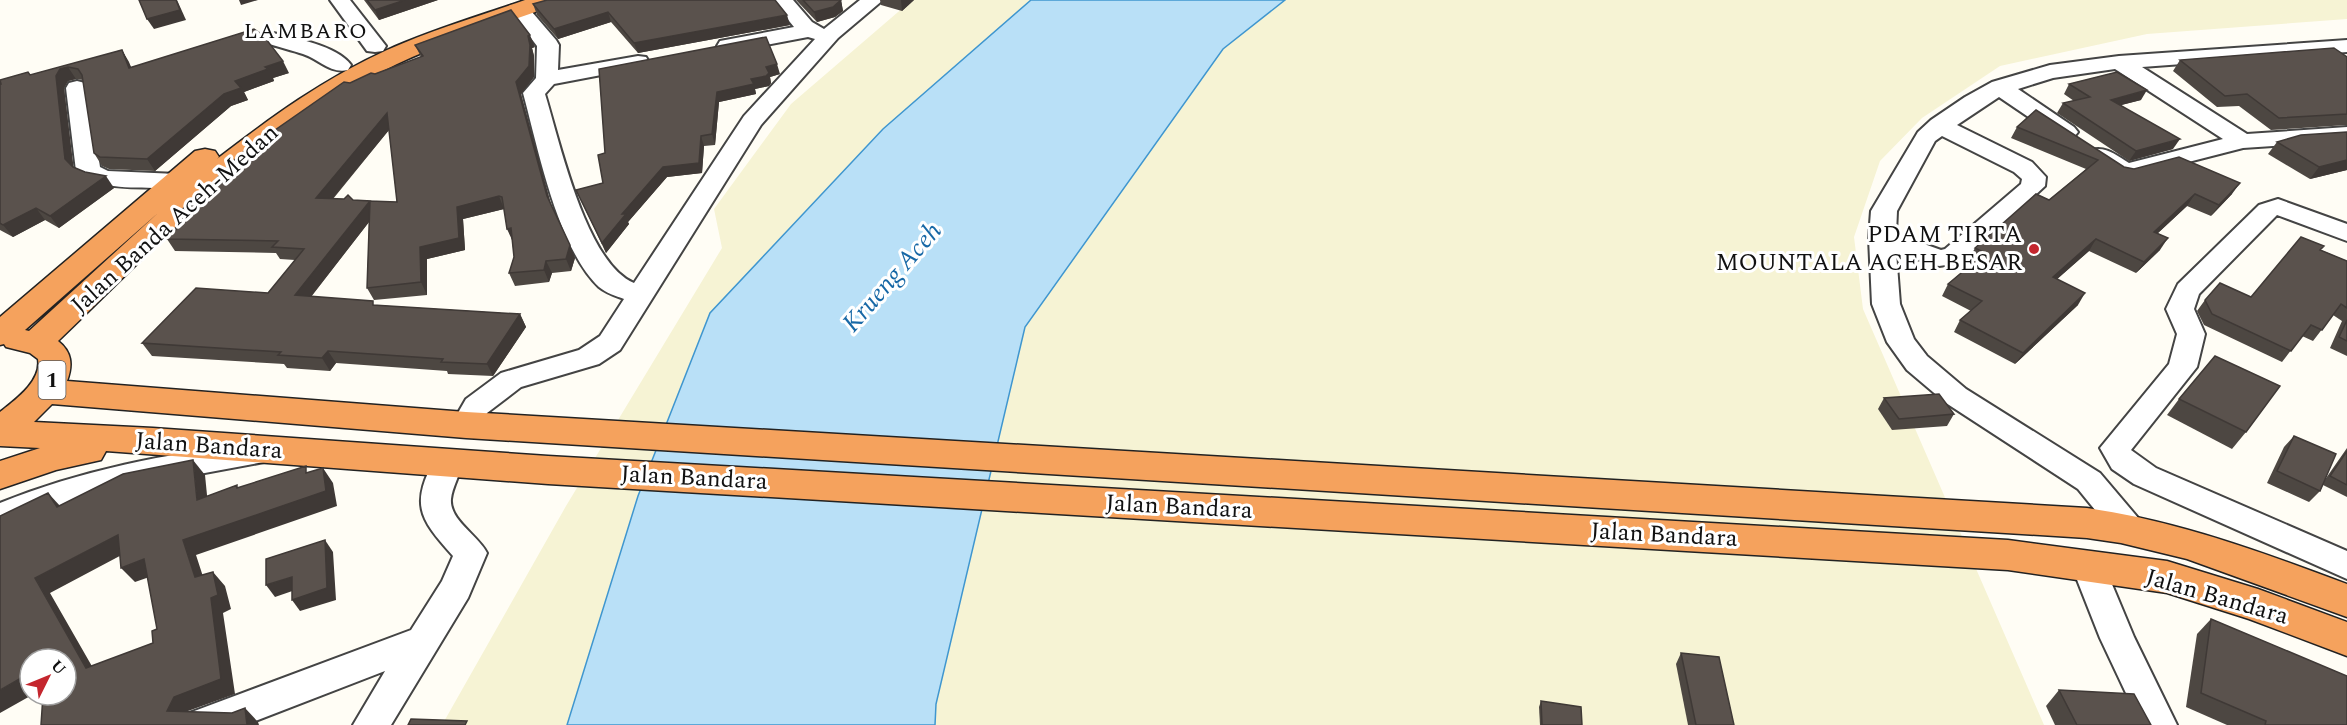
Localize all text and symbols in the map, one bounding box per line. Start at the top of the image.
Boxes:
district label: LAMBARO [244,15,368,48]
street label: Jalan Banda Aceh-Medan [63,116,287,322]
water label: Krueng Aceh [832,213,952,341]
place label: PDAM TIRTA MOUNTALA ACEH BESAR [1716,217,2022,281]
marker: PDAM TIRTA MOUNTALA ACEH BESAR [2027,242,2041,256]
road number: 1 [38,361,66,399]
street label: Jalan Bandara [134,423,284,469]
street label: Jalan Bandara [620,456,769,500]
street label: Jalan Bandara [1105,485,1254,529]
street label: Jalan Bandara [1590,513,1739,557]
street label: Jalan Bandara [2141,559,2293,635]
north arrow [18,647,78,707]
text: U [45,654,72,681]

